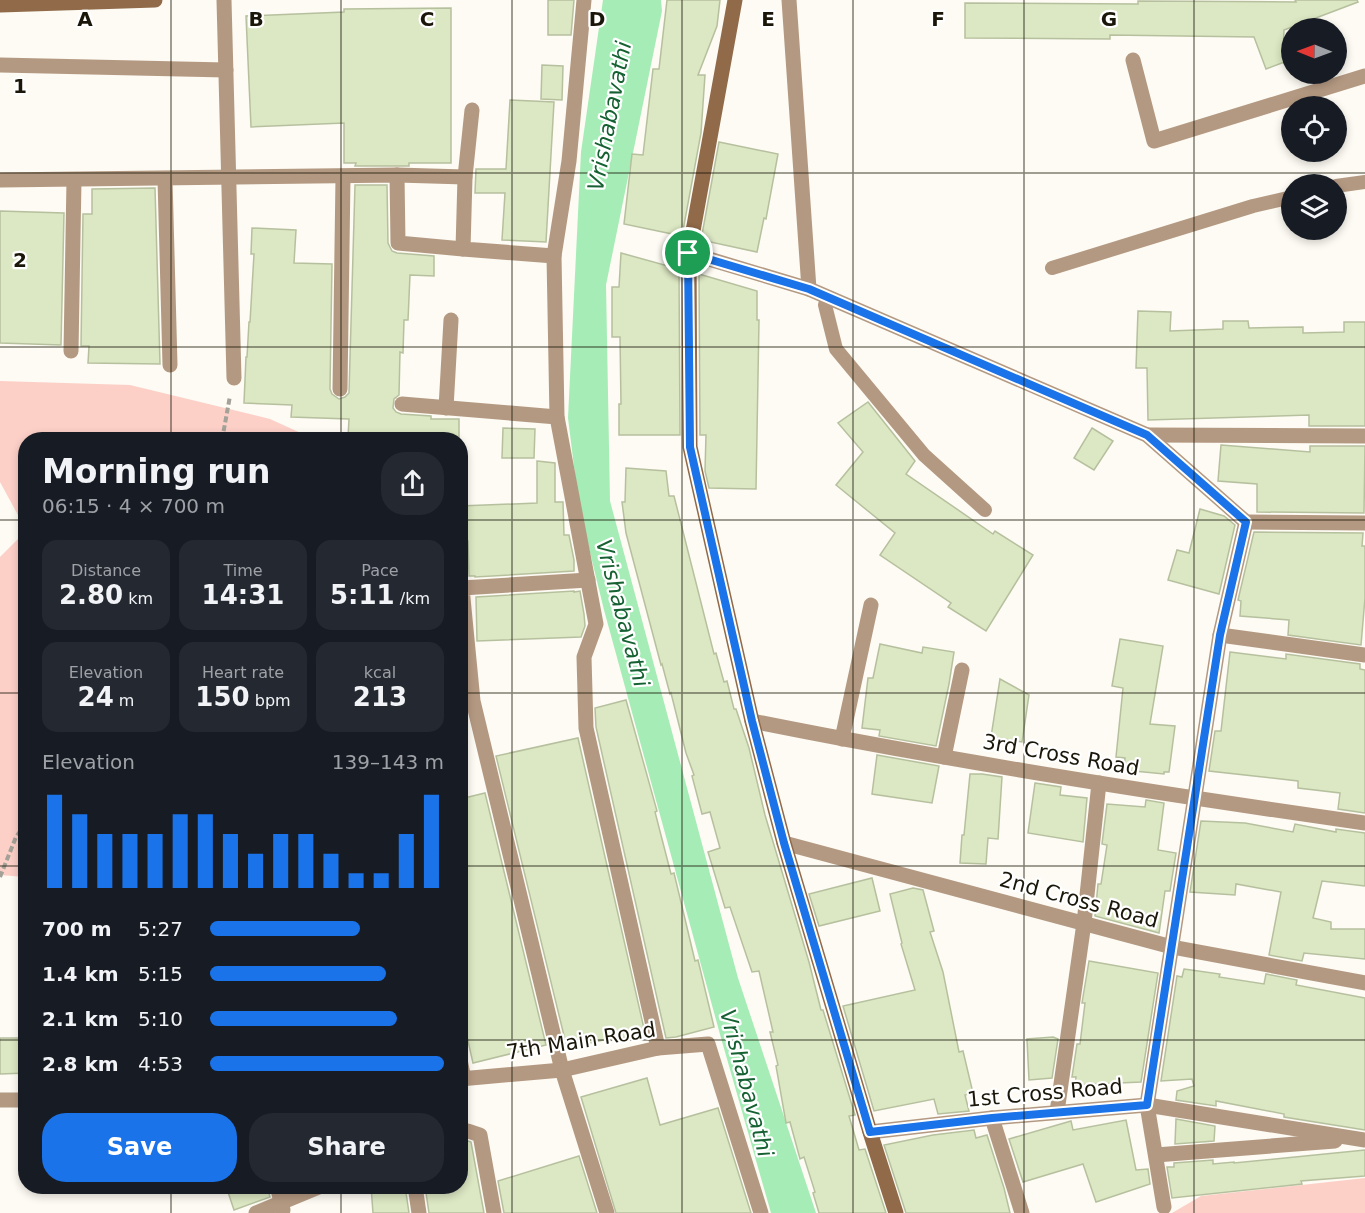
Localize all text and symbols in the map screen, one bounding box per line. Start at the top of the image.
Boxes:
text: A [77,7,93,31]
text: B [248,7,264,31]
text: C [420,7,434,31]
text: D [589,7,605,31]
text: E [761,7,775,31]
text: F [931,7,945,31]
text: G [1101,7,1117,31]
north arrow [1281,18,1347,84]
map controls [1281,18,1347,240]
water label: Vrishabavathi [583,39,636,193]
text: 1 [13,74,27,98]
button: locate [1281,96,1347,162]
button: layers [1281,174,1347,240]
pin [662,227,713,278]
icon: arrive [671,236,704,269]
text: 2 [13,248,27,272]
text: Morning run [42,452,270,491]
button: share [381,452,444,515]
text: 06:15 · 4 × 700 m [42,494,225,518]
water label: Vrishabavathi [591,537,654,690]
text: Distance [71,561,141,580]
text: Time [223,561,263,580]
text: Pace [361,561,399,580]
text: 2.80 [59,580,123,610]
text: 14:31 [202,580,284,610]
text: 5:11 [330,580,395,610]
text: km [123,589,153,608]
text: /km [395,589,430,608]
text: Elevation [69,663,143,682]
text: Heart rate [202,663,284,682]
text: kcal [364,663,396,682]
text: 24 [78,682,114,712]
text: 150 [195,682,250,712]
text: 213 [353,682,407,712]
text: m [114,691,134,710]
text: bpm [250,691,291,710]
street label: 3rd Cross Road [981,729,1141,781]
text: Elevation [42,750,135,774]
text: 139–143 m [332,750,444,774]
street label: 2nd Cross Road [997,867,1161,933]
text: 700 m [42,917,112,941]
text: 5:27 [138,917,183,941]
text: 1.4 km [42,962,119,986]
text: 5:15 [138,962,183,986]
text: 2.1 km [42,1007,119,1031]
text: 5:10 [138,1007,183,1031]
water label: Vrishabavathi [715,1007,778,1160]
street label: 7th Main Road [505,1017,657,1065]
text: 2.8 km [42,1052,119,1076]
text: 4:53 [138,1052,183,1076]
street label: 1st Cross Road [966,1074,1124,1112]
button: Save [42,1113,237,1182]
button: Share [249,1113,444,1182]

